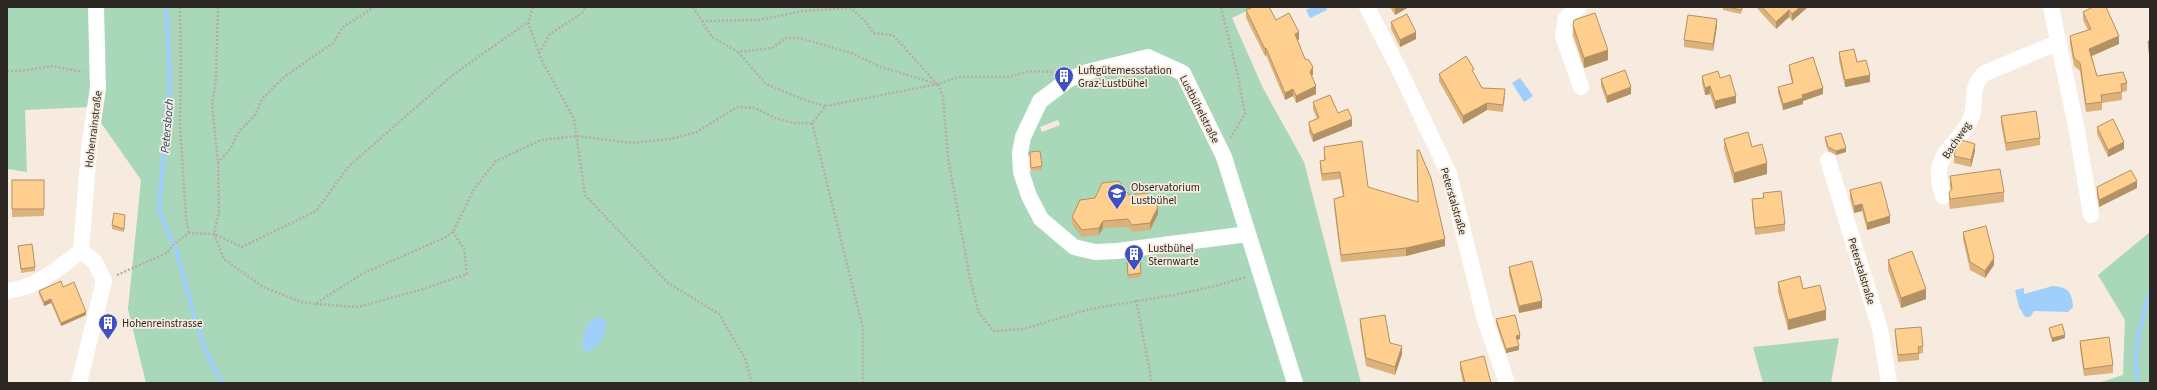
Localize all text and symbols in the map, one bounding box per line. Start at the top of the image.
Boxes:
place label: Luftgütemessstation Graz-Lustbühel [1078,63,1172,91]
building icon: Luftgütemessstation Graz-Lustbühel [1053,65,1075,93]
street label: Lustbühelstraße [1176,73,1223,146]
street label: Hohenrainstraße [81,89,106,168]
water label: Petersbach [157,98,178,154]
street label: Bachweg [1939,118,1975,162]
street label: Peterstalstraße [1437,166,1470,237]
place label: Observatorium Lustbühel [1131,180,1200,208]
school or university icon: Observatorium Lustbühel [1106,182,1128,210]
street label: Peterstalstraße [1844,236,1879,307]
place label: Lustbühel Sternwarte [1148,241,1199,269]
building icon: Lustbühel Sternwarte [1123,243,1145,271]
building icon: Hohenreinstrasse [97,312,119,340]
place label: Hohenreinstrasse [122,316,203,331]

